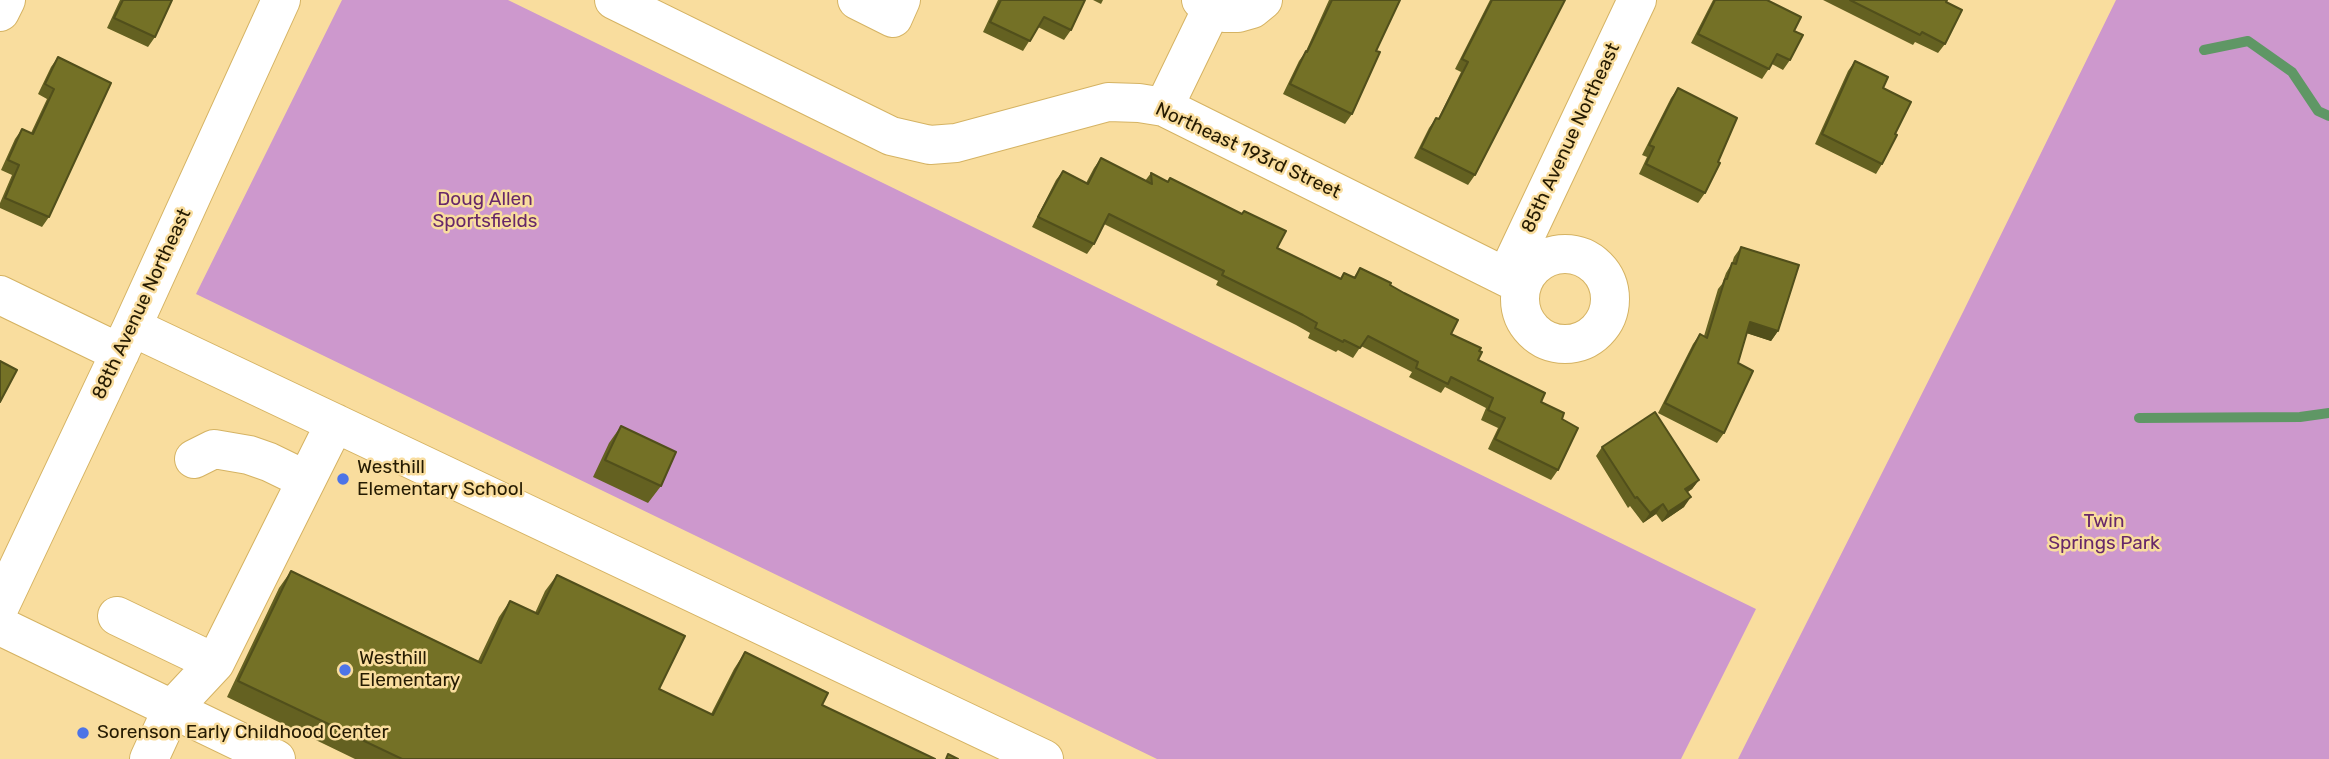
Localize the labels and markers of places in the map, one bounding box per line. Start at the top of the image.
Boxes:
place label: Westhill Elementary School [357,457,523,501]
marker: Westhill Elementary School [335,471,351,487]
place label: Westhill Elementary [359,648,460,692]
marker: Westhill Elementary [337,662,353,678]
place label: Sorenson Early Childhood Center [97,722,389,744]
marker: Sorenson Early Childhood Center [75,725,91,741]

